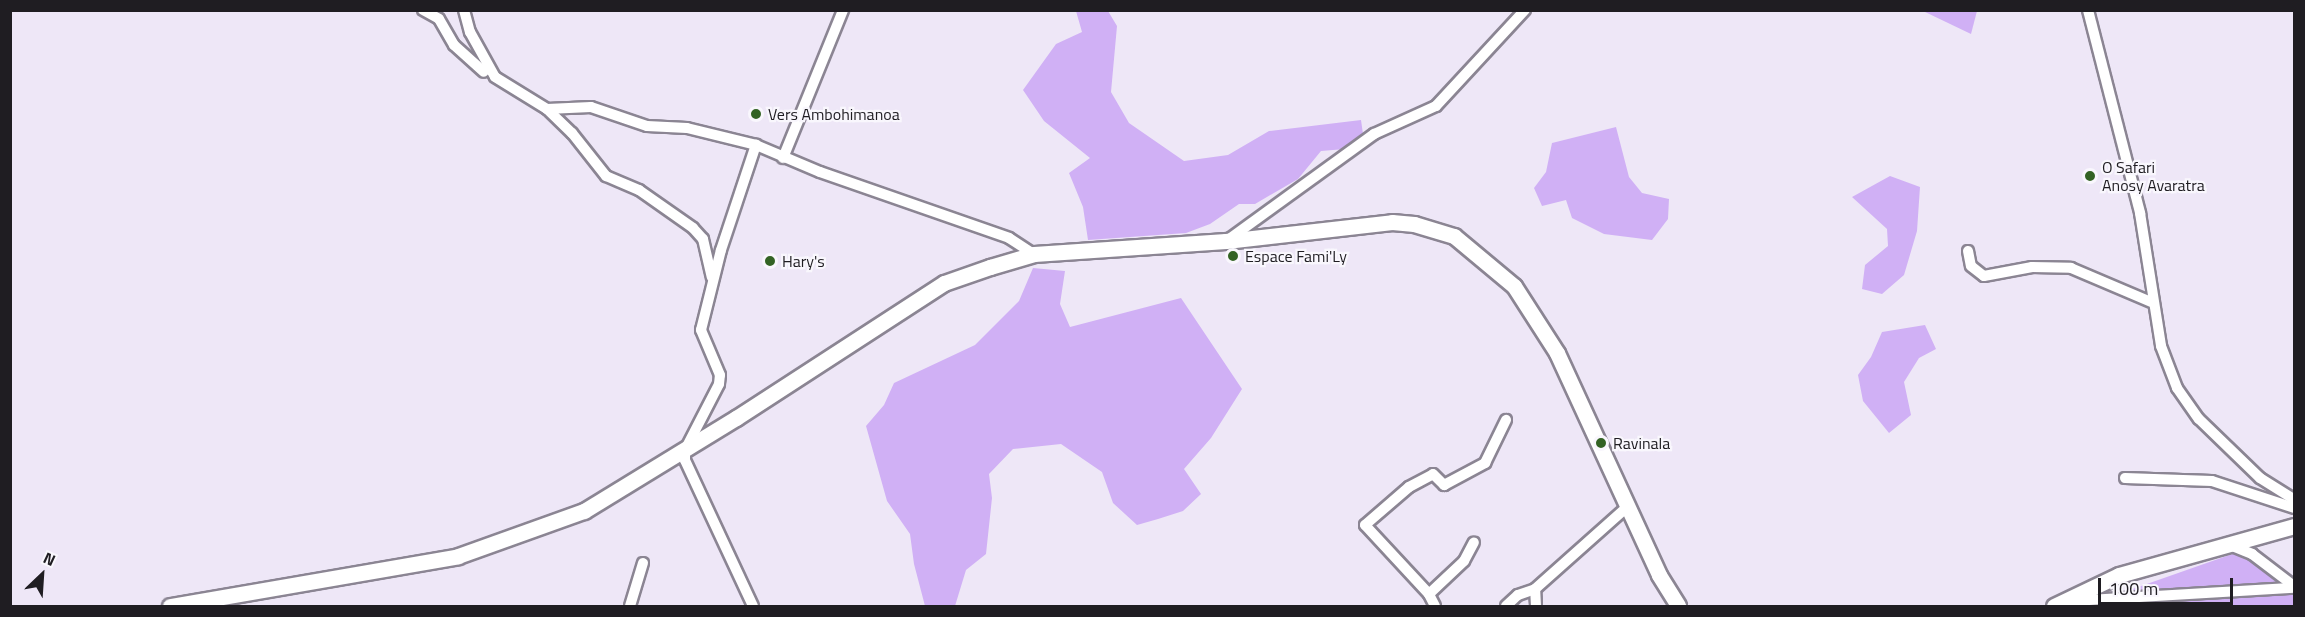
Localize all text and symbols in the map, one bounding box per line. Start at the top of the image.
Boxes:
place label: Vers Ambohimanoa [768,104,900,124]
marker: Vers Ambohimanoa [749,107,763,121]
place label: O Safari Anosy Avaratra [2102,157,2205,195]
marker: O Safari Anosy Avaratra [2083,169,2097,183]
place label: Espace Fami'Ly [1245,246,1347,266]
marker: Espace Fami'Ly [1226,249,1240,263]
place label: Hary's [782,251,825,271]
marker: Hary's [763,254,777,268]
place label: Ravinala [1613,433,1670,453]
marker: Ravinala [1594,436,1608,450]
north arrow [12,545,72,605]
text: N [40,545,60,572]
scale bar [2101,566,2236,604]
text: 100 m [2109,575,2158,602]

